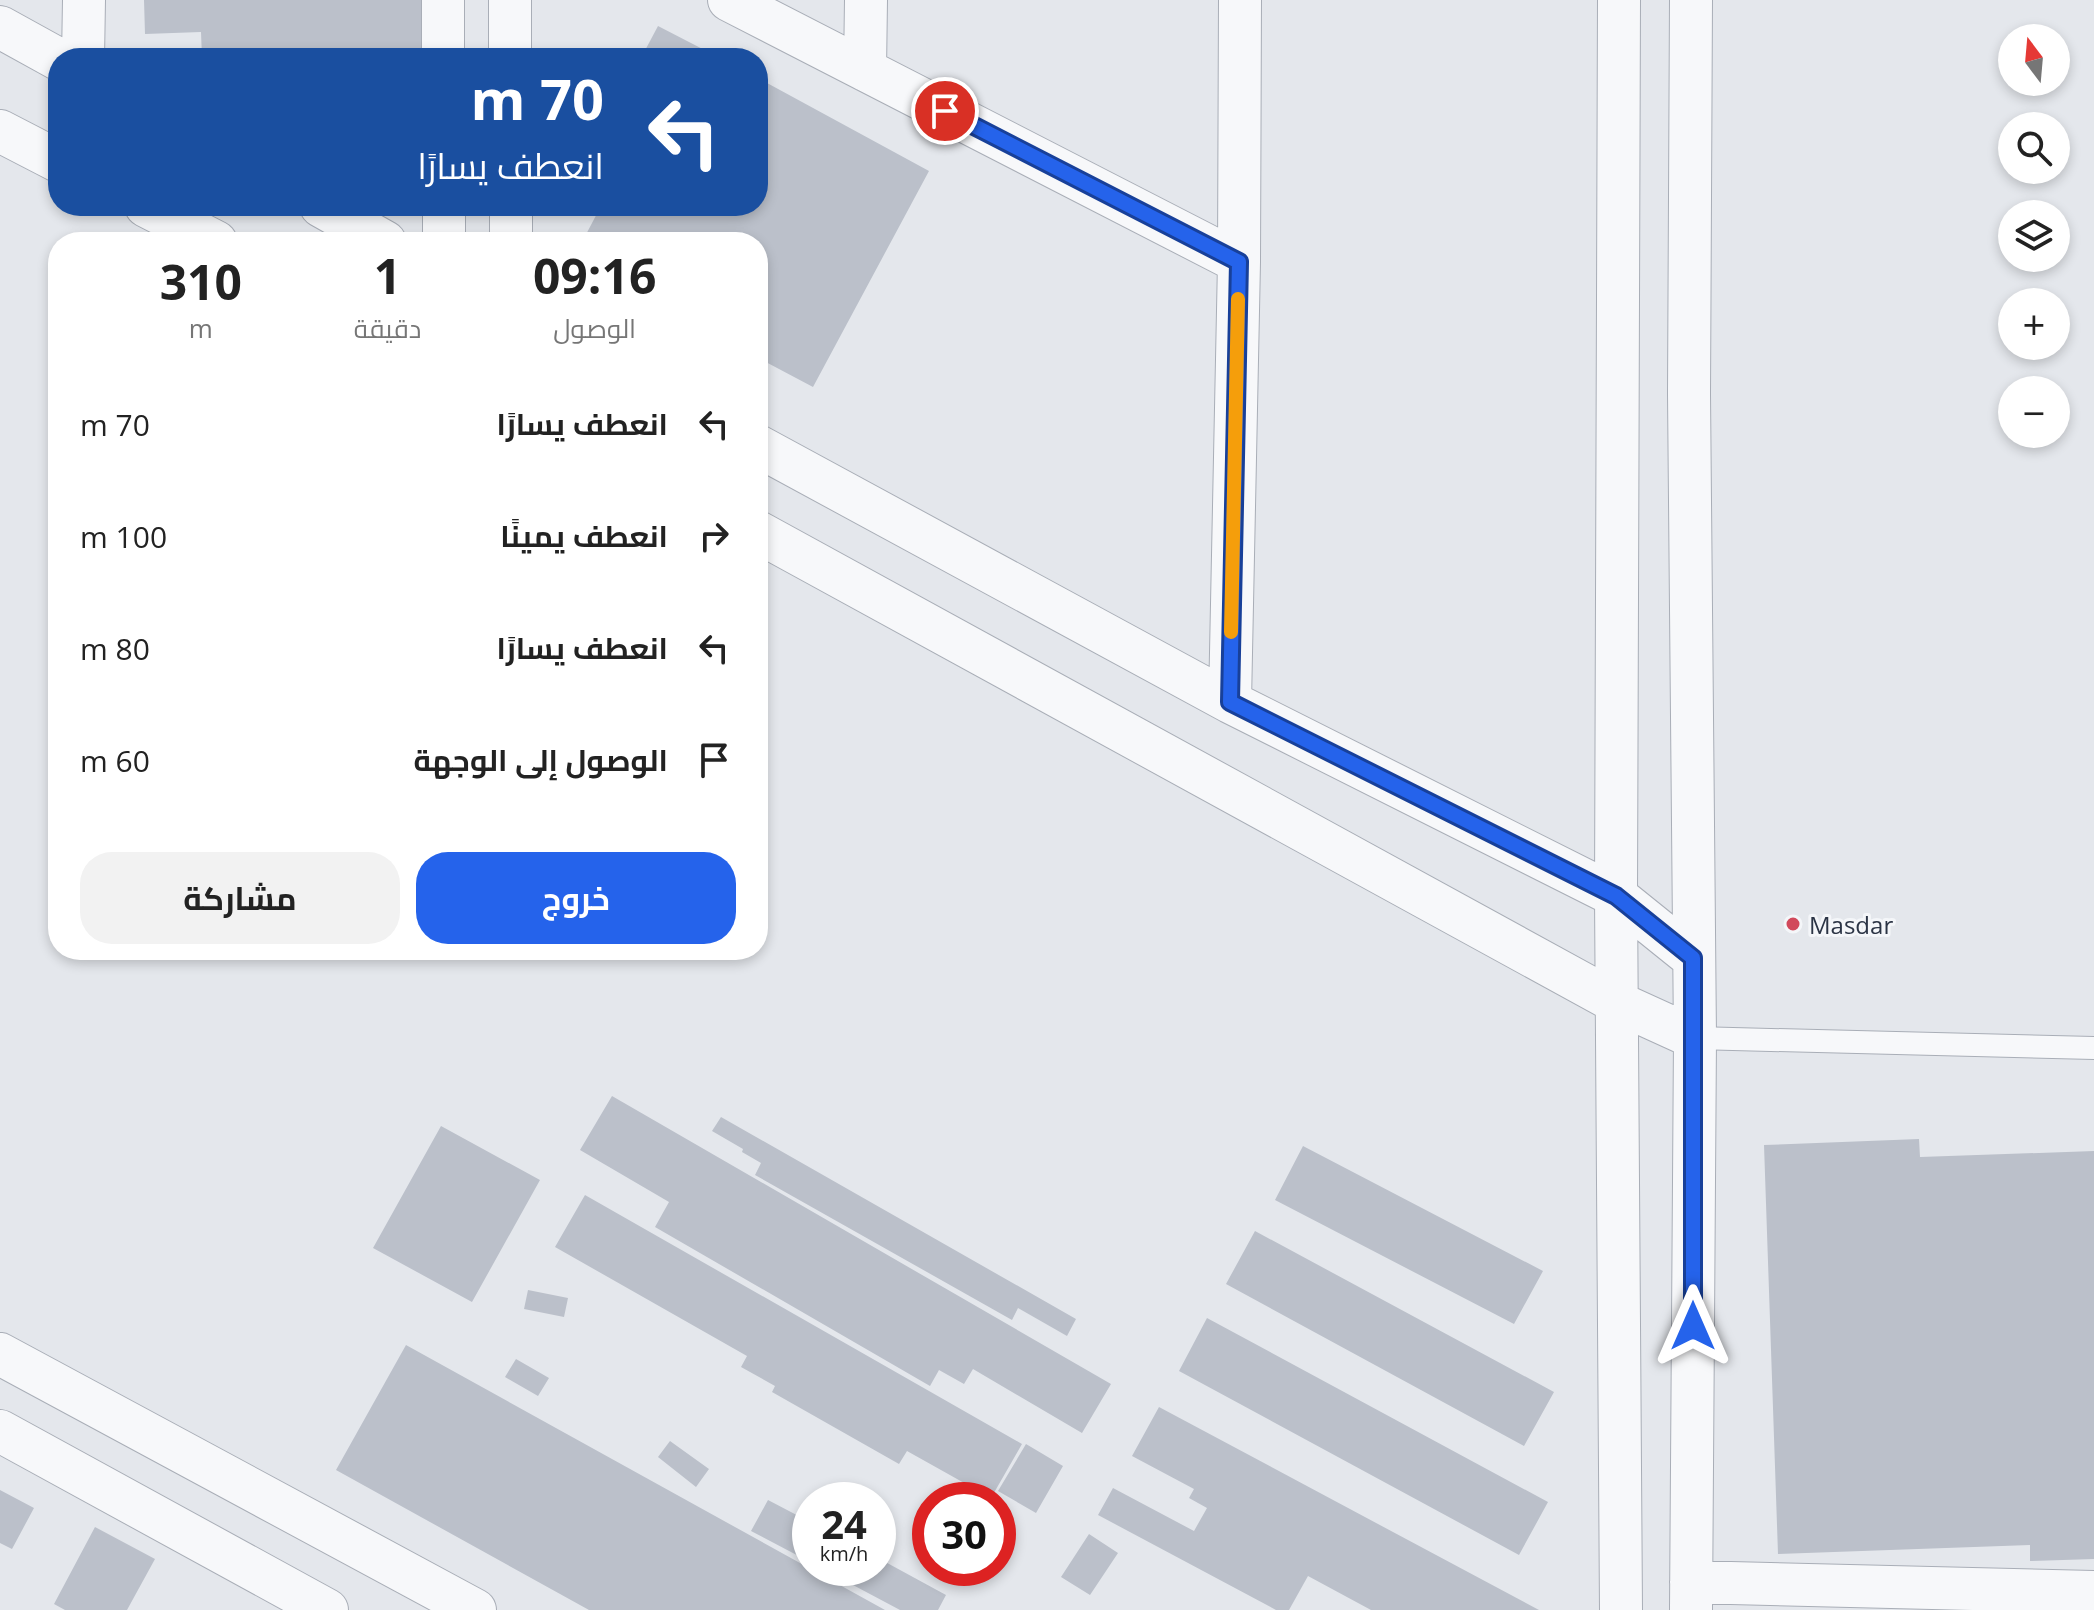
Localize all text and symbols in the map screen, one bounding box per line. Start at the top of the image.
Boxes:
north arrow [1998,24,2070,96]
map controls [1998,24,2070,448]
text: 70 m [470,60,604,136]
pin [911,77,979,145]
icon: left [632,80,736,184]
icon: arrive [923,89,967,133]
button: search [1998,112,2070,184]
text: انعطف يسارًا [417,141,604,190]
button: layers [1998,200,2070,272]
text: 1 [374,243,401,308]
text: 09:16 [533,243,656,308]
text: 310 [160,249,242,314]
button: + [1998,288,2070,360]
text: m [189,310,213,346]
text: دقيقة [354,310,421,346]
text: الوصول [553,310,636,346]
button: − [1998,376,2070,448]
icon: left [692,402,736,446]
text: انعطف يسارًا [497,403,668,444]
text: 70 m [80,404,150,445]
icon: right [692,514,736,558]
text: انعطف يمينًا [500,515,668,556]
text: 100 m [80,516,167,557]
icon: left [692,626,736,670]
text: انعطف يسارًا [497,627,668,668]
text: 80 m [80,628,150,669]
icon: arrive [692,738,736,782]
text: الوصول إلى الوجهة [413,739,668,780]
text: 60 m [80,740,150,781]
button: مشاركة [80,852,400,944]
button: خروج [416,852,736,944]
place label: Masdar [1809,908,1893,941]
marker: Masdar [1784,915,1802,933]
position arrow [1651,1284,1735,1368]
speed limit sign: 30 [912,1482,1016,1586]
text: 24 [821,1496,867,1551]
text: km/h [820,1540,868,1567]

